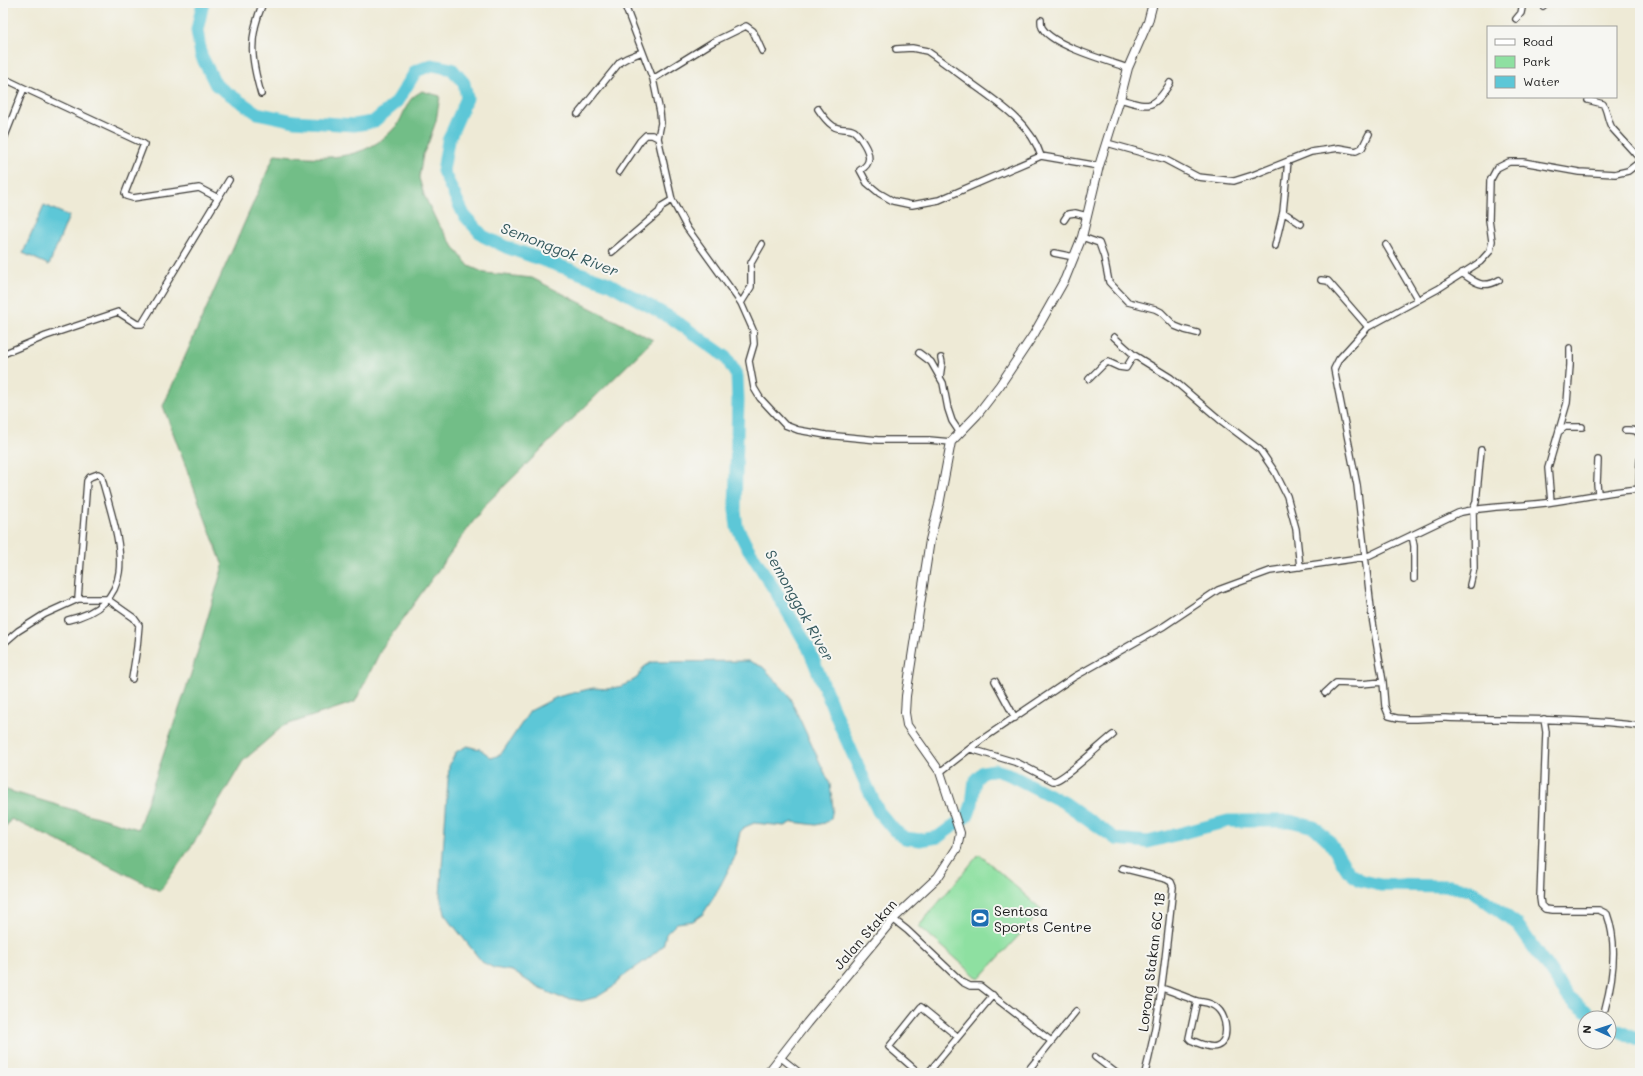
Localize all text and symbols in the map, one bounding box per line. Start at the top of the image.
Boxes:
legend [1487,26,1617,98]
text: Road [1523,33,1553,49]
text: Park [1523,53,1550,69]
text: Water [1523,73,1560,89]
water label: Semonggok River [498,217,622,281]
water label: Semonggok River [761,546,839,665]
street label: Lorong Stakan 6C 1B [1133,891,1169,1033]
street label: Jalan Stakan [829,895,901,973]
place label: Sentosa Sports Centre [994,901,1092,936]
sports icon: Sentosa Sports Centre [969,907,991,929]
north arrow [1577,1010,1617,1050]
text: N [1579,1025,1594,1034]

